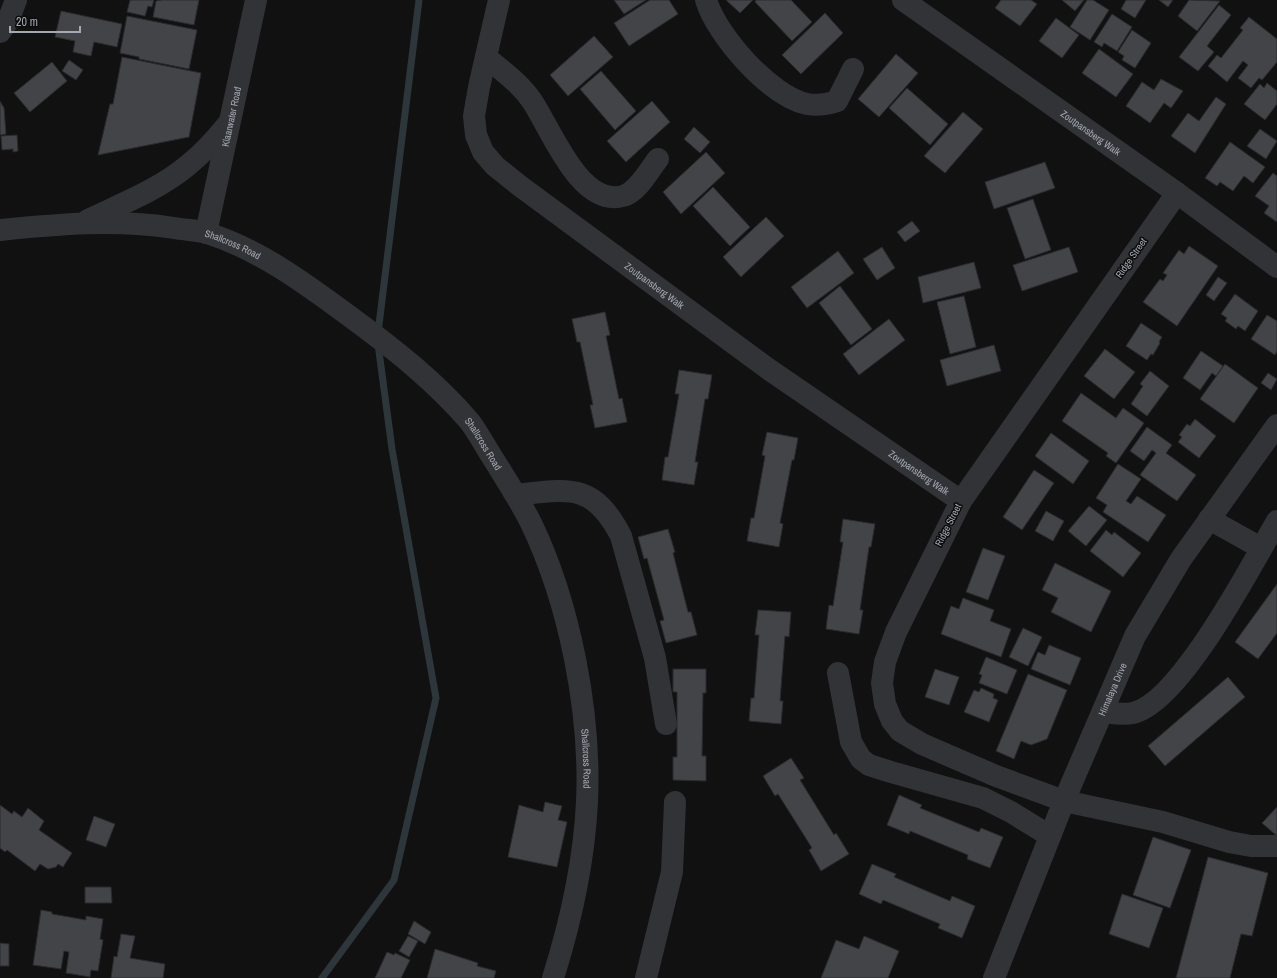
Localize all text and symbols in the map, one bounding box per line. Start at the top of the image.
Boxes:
scale bar [10,8,80,34]
text: 20 m [16,14,38,30]
street label: Klaarwater Road [218,85,244,148]
street label: Zoutpansberg Walk [1058,107,1124,159]
street label: Shallcross Road [203,226,263,262]
street label: Ridge Street [1112,235,1150,281]
street label: Zoutpansberg Walk [622,259,688,312]
street label: Shallcross Road [462,415,505,472]
street label: Zoutpansberg Walk [886,447,953,498]
street label: Ridge Street [932,501,965,548]
street label: Himalaya Drive [1095,660,1129,718]
street label: Shallcross Road [579,728,594,789]

